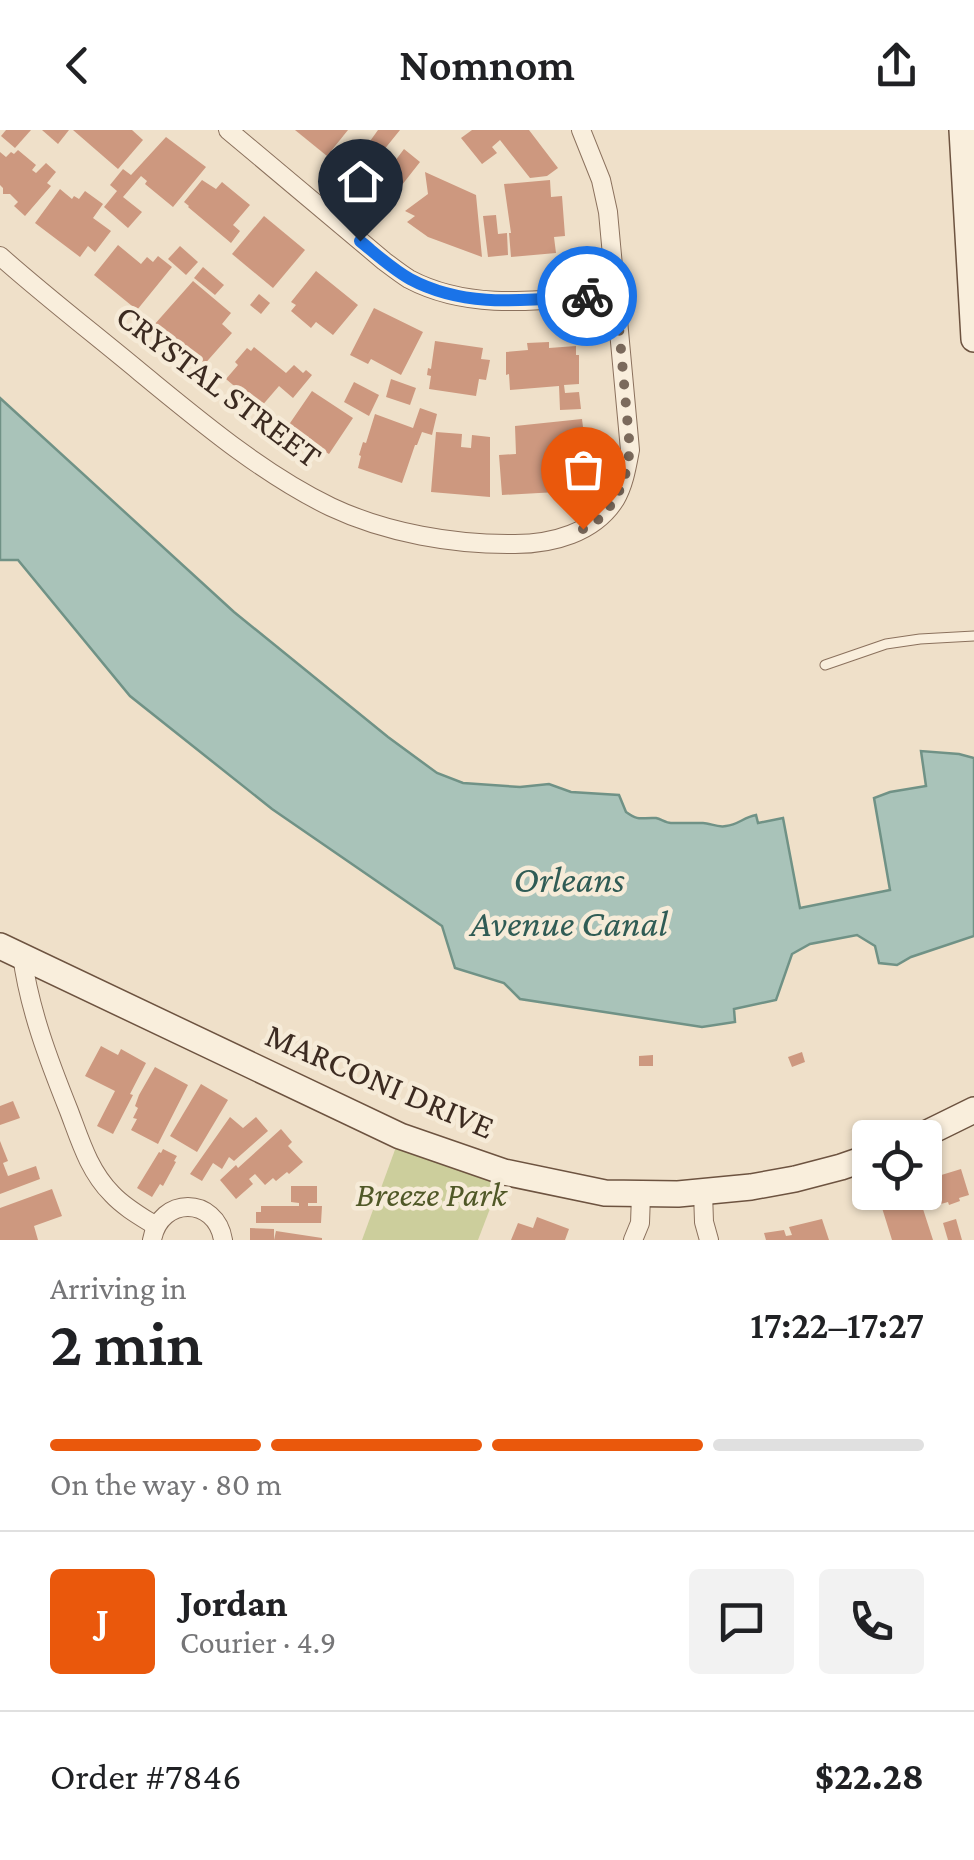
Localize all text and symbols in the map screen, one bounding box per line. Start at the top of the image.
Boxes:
icon: back [50,38,105,93]
icon: share [869,38,924,93]
text: Nomnom [399,40,575,90]
pin [318,139,403,242]
icon: home [333,154,388,209]
courier [537,246,637,346]
icon: bike [560,269,615,324]
street label: CRYSTAL STREET [109,296,329,476]
pin [541,427,626,530]
icon: bag [556,442,611,497]
water label: Orleans Avenue Canal [468,858,668,944]
street label: MARCONI DRIVE [260,1015,500,1147]
map controls [852,1120,942,1210]
button: locate [852,1120,942,1210]
park label: Breeze Park [355,1175,508,1214]
text: Arriving in [50,1270,187,1306]
text: 17:22–17:27 [750,1304,924,1346]
text: 2 min [50,1307,203,1379]
text: On the way · 80 m [50,1466,282,1502]
button: chat [689,1569,794,1674]
button: phone [819,1569,924,1674]
text: Jordan [180,1582,288,1624]
text: J [96,1600,109,1642]
text: Courier · 4.9 [180,1624,336,1660]
text: Order #7846 [50,1755,242,1797]
text: $22.28 [815,1755,924,1797]

